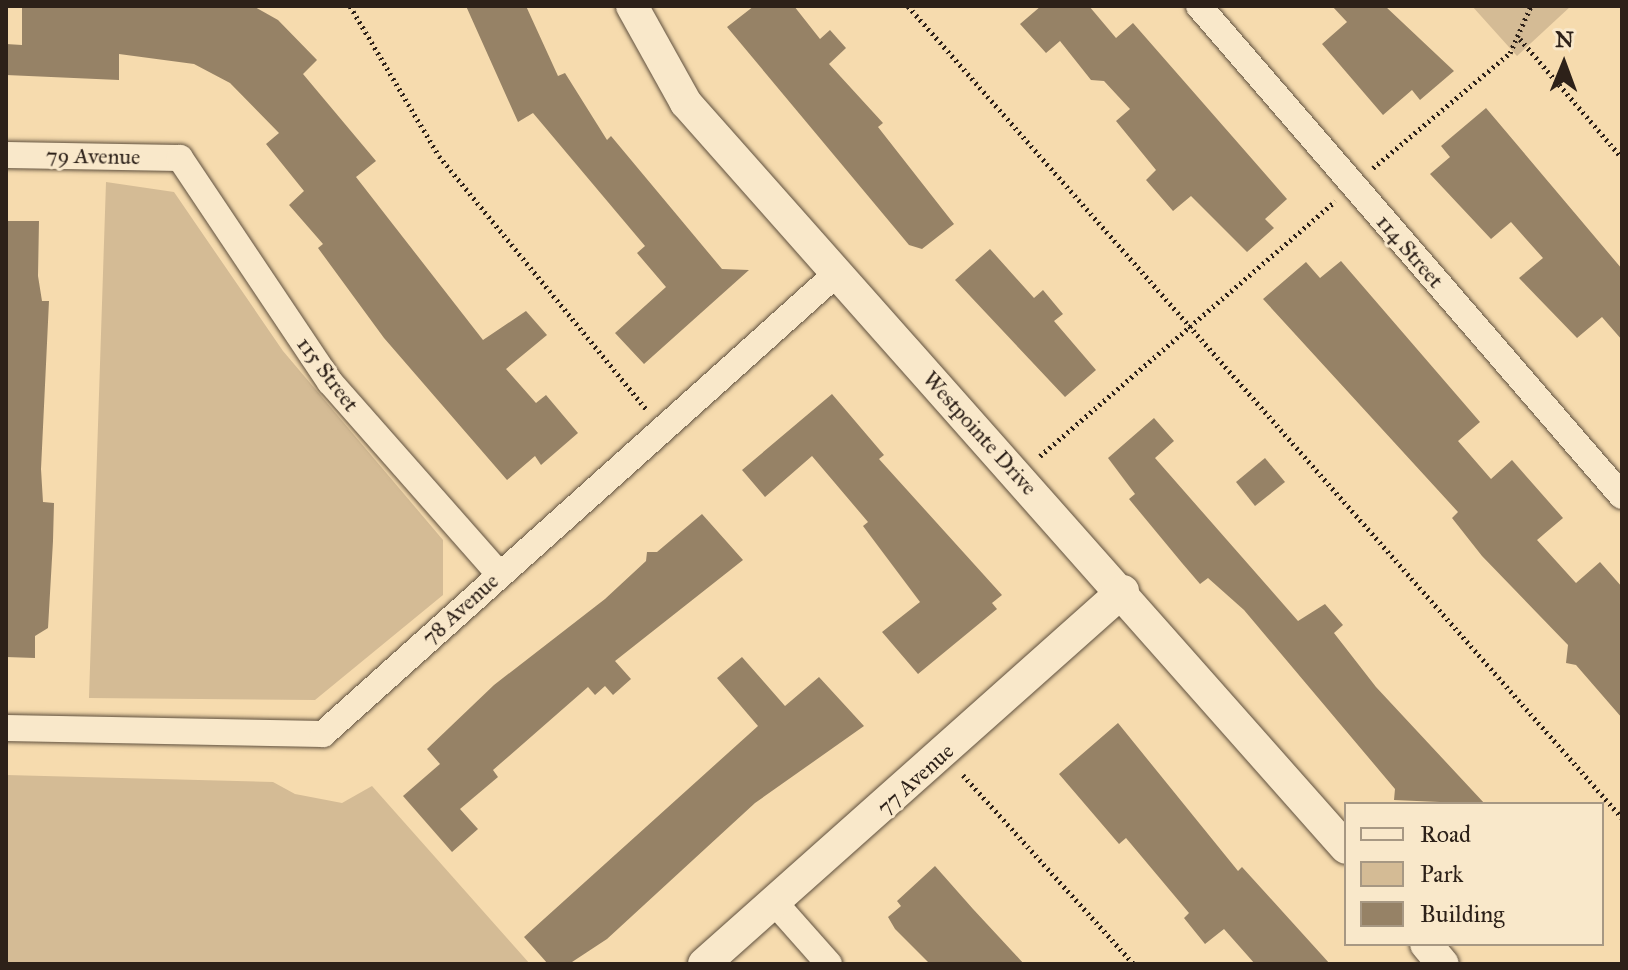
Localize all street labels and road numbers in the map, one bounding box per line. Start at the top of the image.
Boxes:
street label: 79 Avenue [46,142,140,170]
street label: 114 Street [1371,209,1449,293]
street label: 115 Street [291,331,365,417]
street label: Westpointe Drive [917,366,1043,500]
street label: 78 Avenue [416,568,504,650]
street label: 77 Avenue [871,738,959,820]

